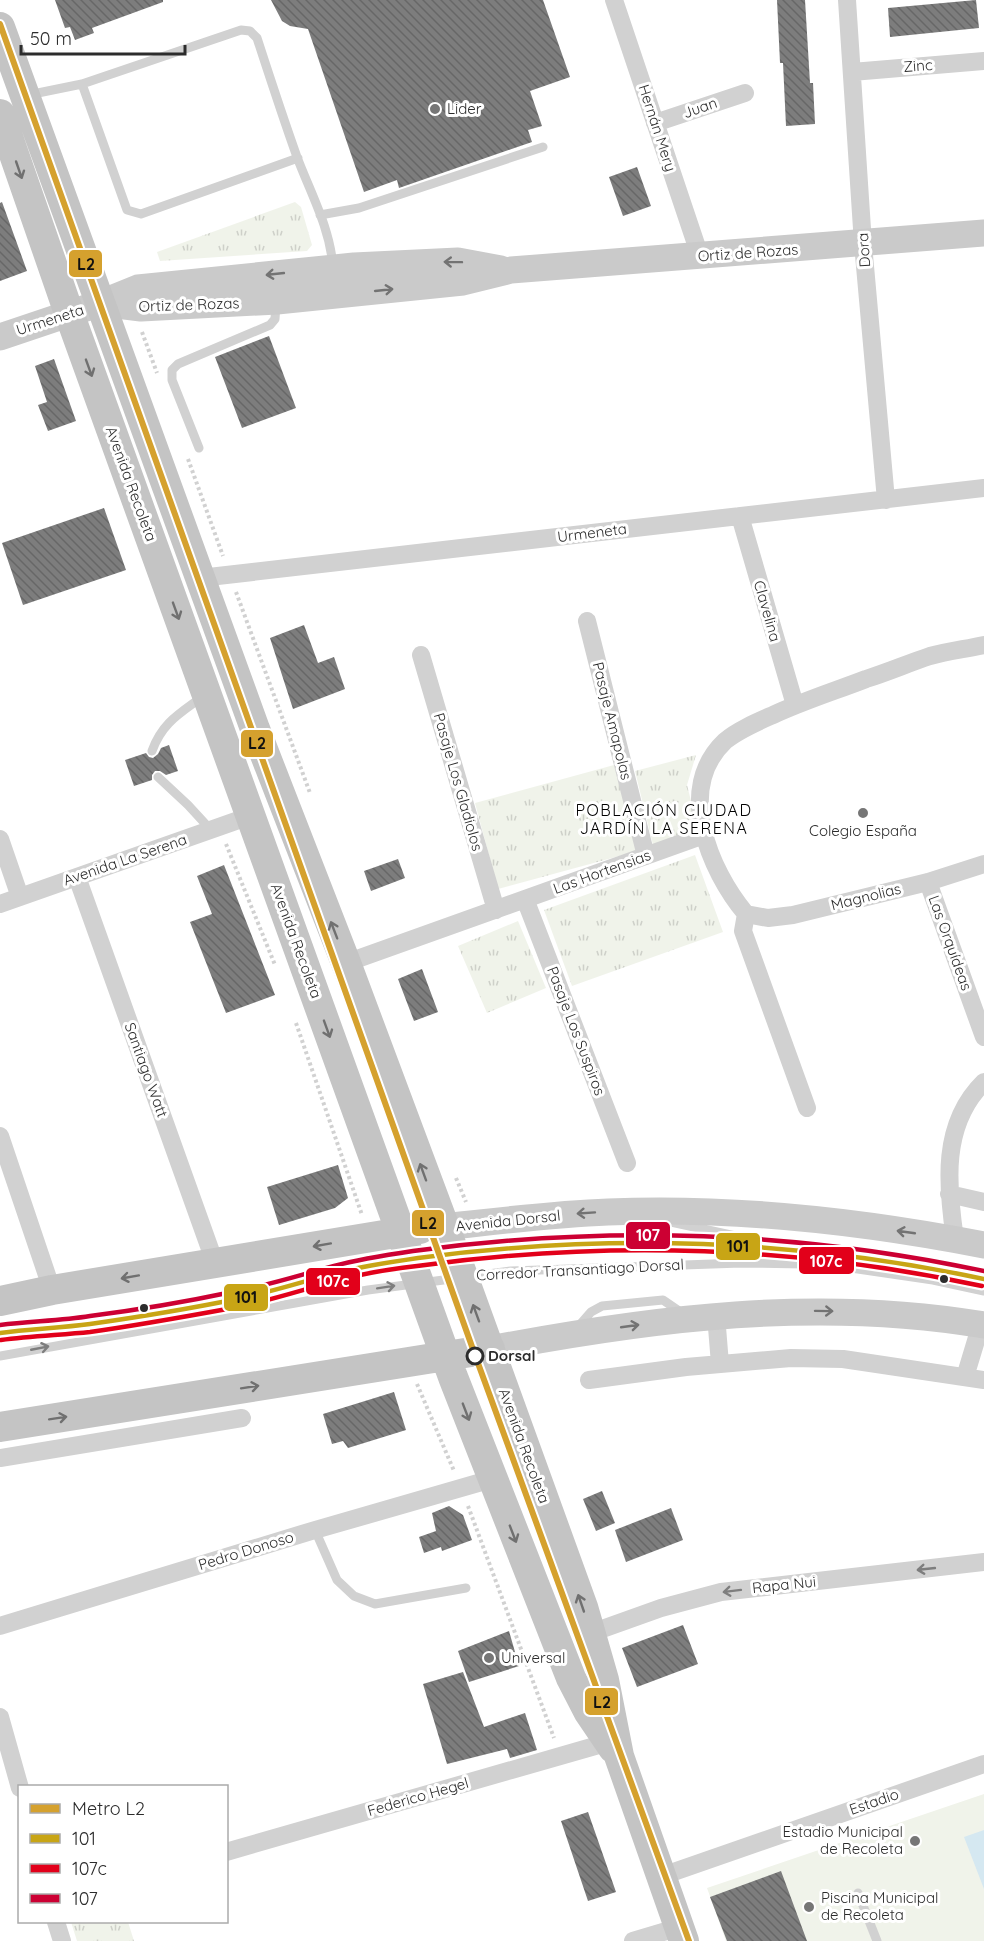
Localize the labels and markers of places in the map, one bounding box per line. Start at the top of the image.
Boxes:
place label: Lider [447,99,482,118]
marker: Lider [428,102,442,116]
marker: Colegio España [856,806,870,820]
place label: Colegio España [809,821,917,840]
unlabelled marker [938,1273,950,1285]
unlabelled marker [138,1302,150,1314]
place label: Dorsal [488,1346,536,1365]
marker: Dorsal [466,1347,484,1365]
place label: Universal [501,1648,565,1667]
marker: Universal [482,1651,496,1665]
place label: Estadio Municipal de Recoleta [782,1822,903,1858]
marker: Estadio Municipal de Recoleta [908,1834,922,1848]
place label: Piscina Municipal de Recoleta [821,1888,938,1924]
marker: Piscina Municipal de Recoleta [802,1900,816,1914]

